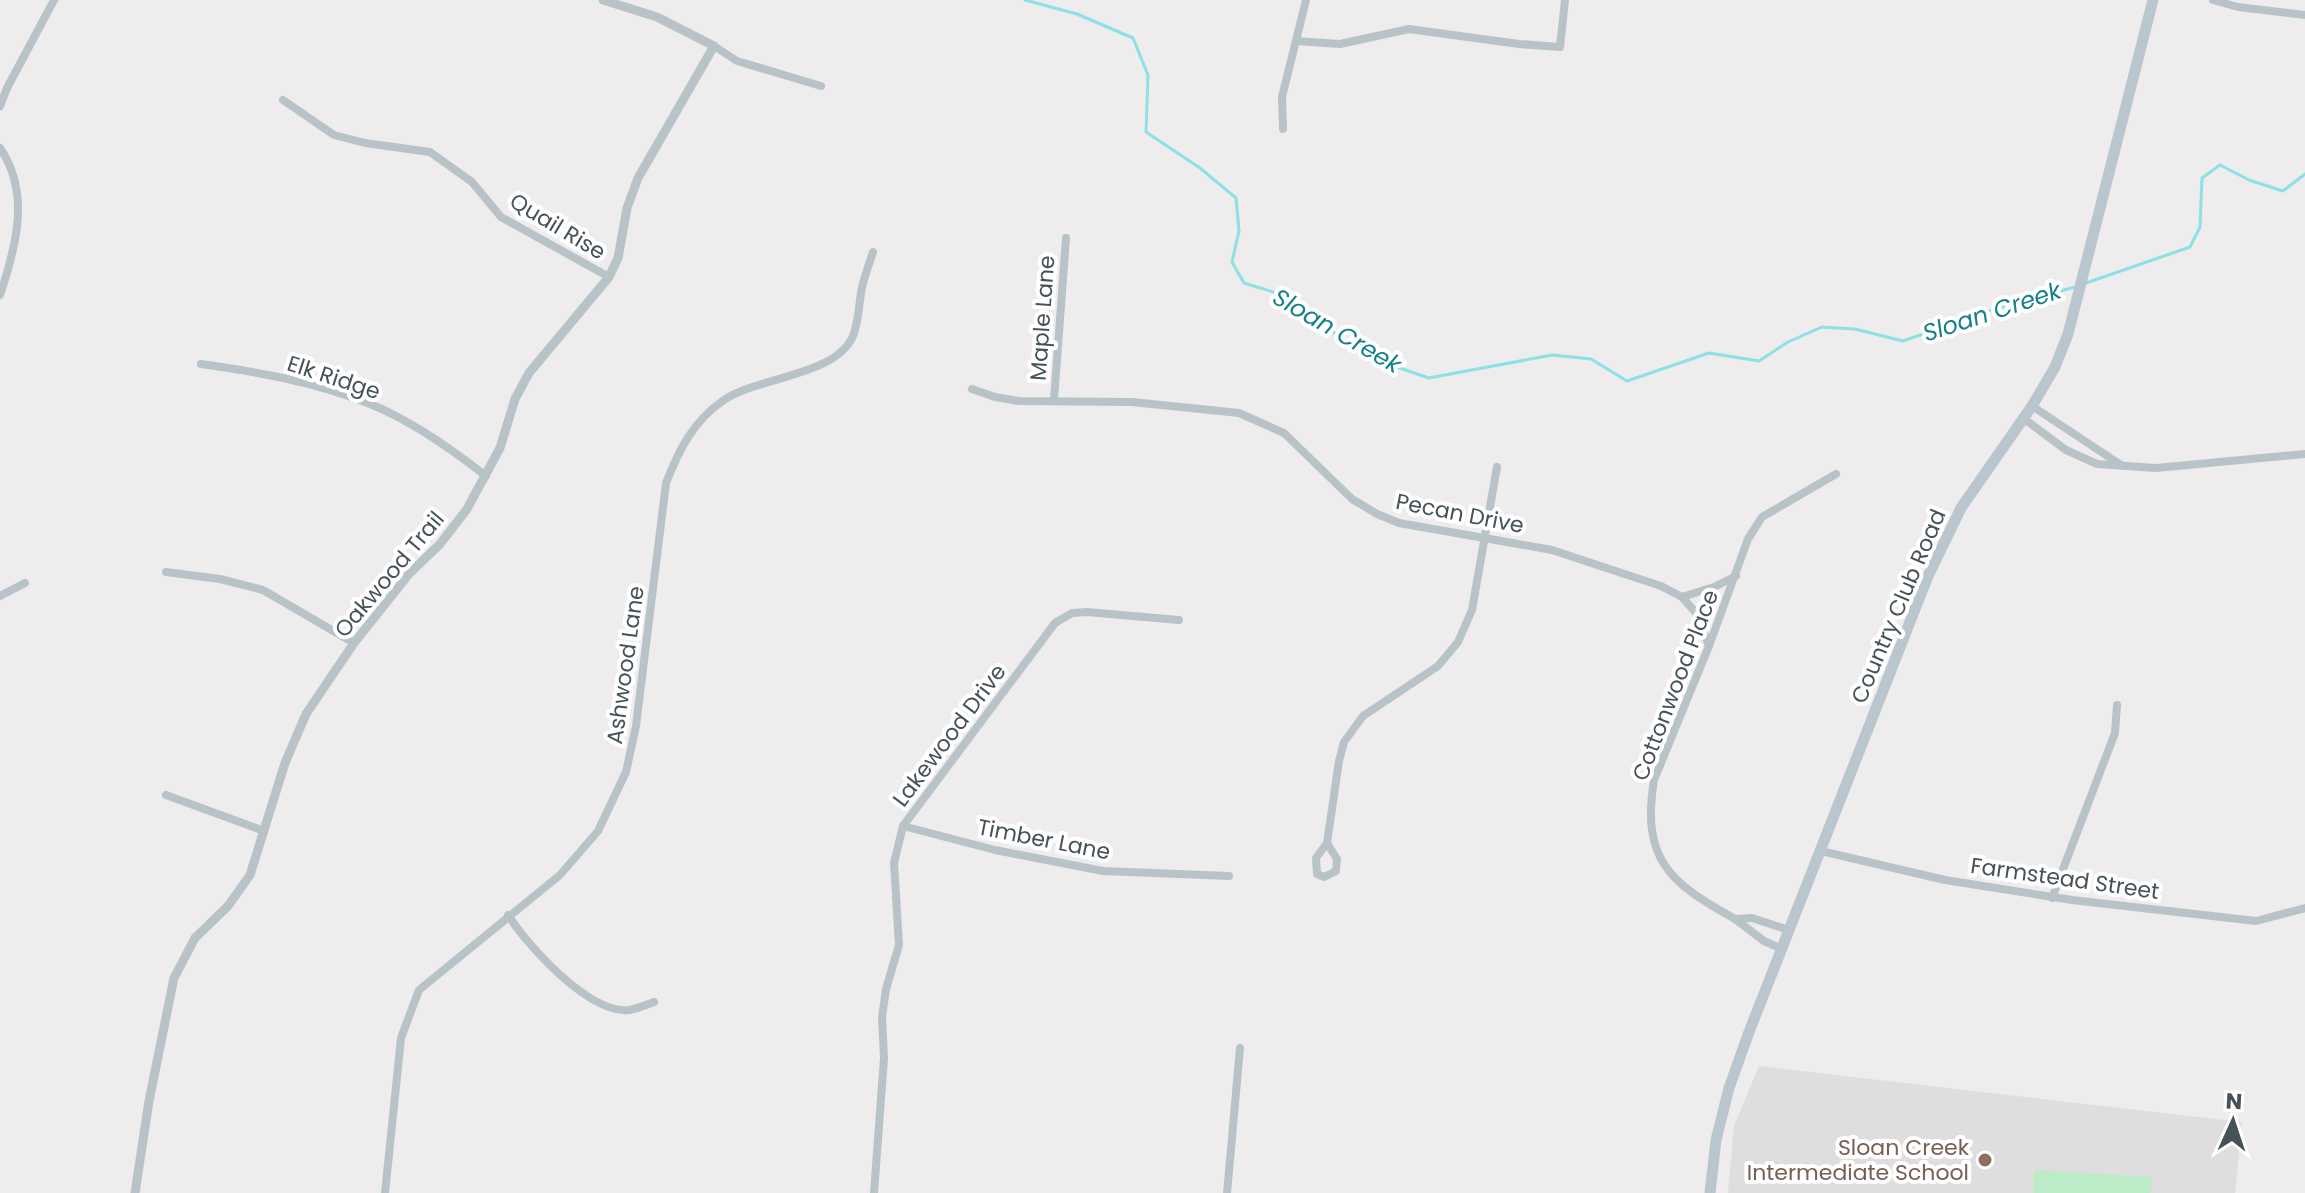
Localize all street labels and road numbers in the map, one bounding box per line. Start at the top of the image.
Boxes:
street label: Quail Rise [504,186,612,267]
street label: Maple Lane [1023,254,1062,382]
street label: Elk Ridge [283,348,384,407]
street label: Pecan Drive [1393,486,1527,541]
street label: Country Club Road [1844,504,1953,708]
street label: Oakwood Trail [327,505,451,644]
street label: Ashwood Lane [599,584,652,746]
street label: Cottonwood Place [1625,585,1726,785]
street label: Lakewood Drive [885,658,1013,813]
street label: Timber Lane [975,811,1113,868]
street label: Farmstead Street [1969,850,2161,907]

